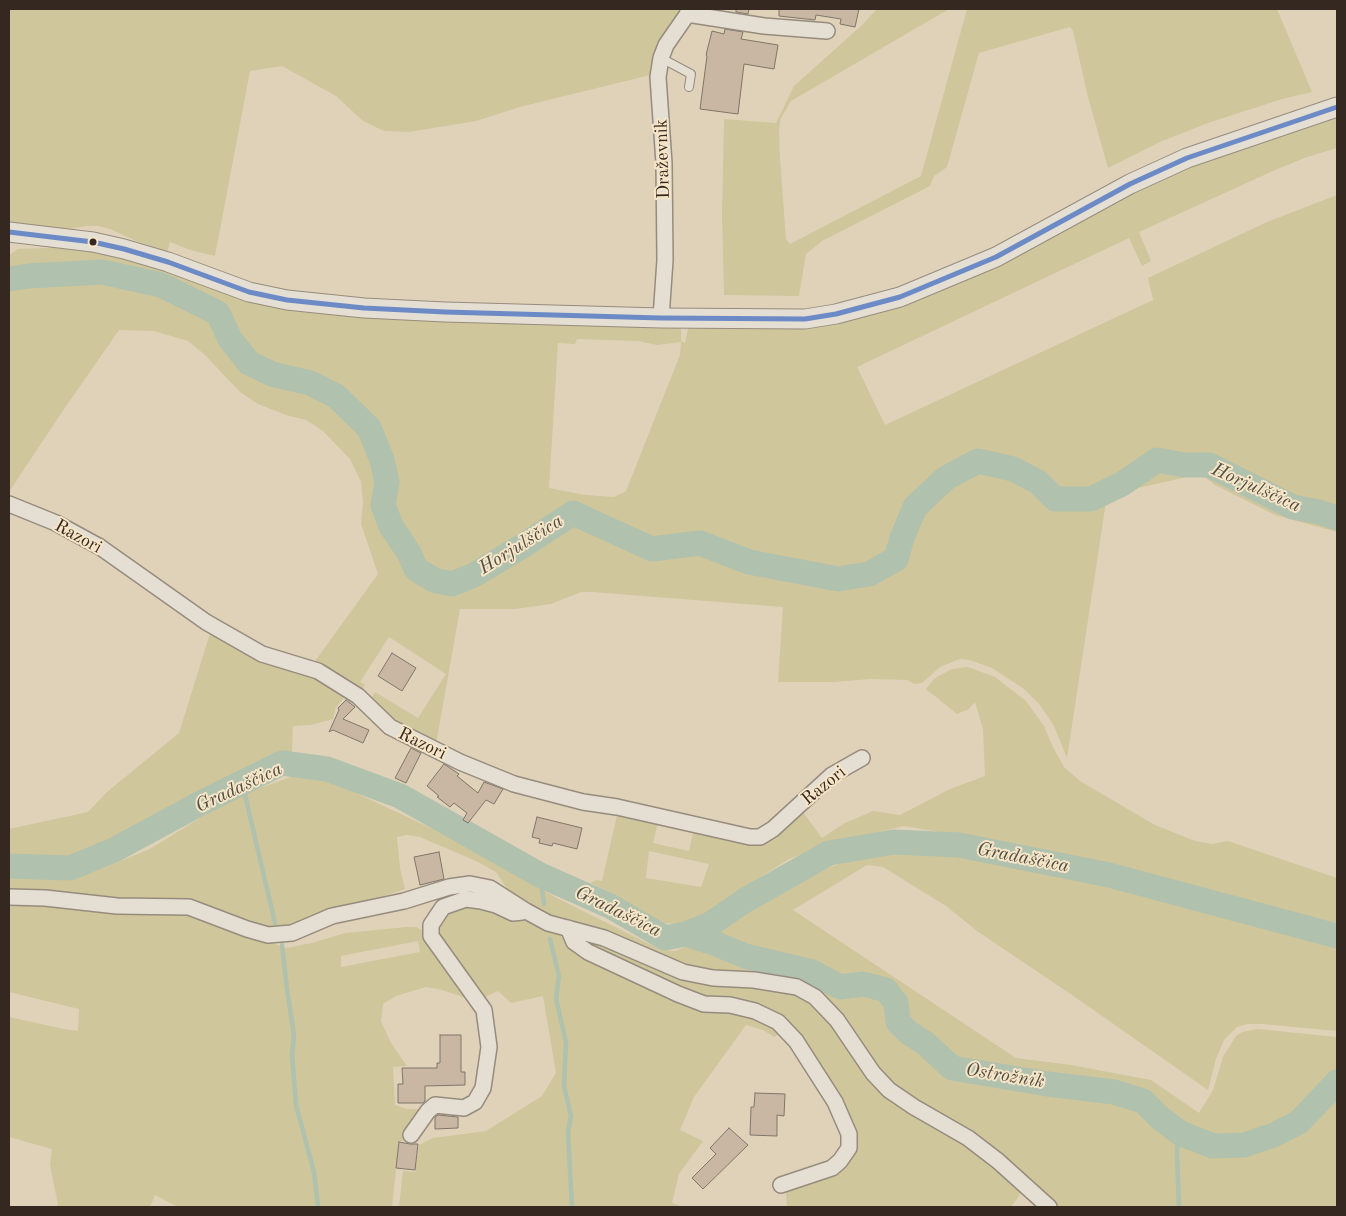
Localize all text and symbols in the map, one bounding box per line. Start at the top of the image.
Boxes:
street label: Draževnik [651,119,675,199]
unlabelled marker [88,237,98,247]
water label: Horjulščica [1208,458,1304,518]
water label: Horjulščica [475,510,567,580]
street label: Razori [51,515,105,559]
street label: Razori [394,723,450,765]
water label: Gradaščica [192,758,286,818]
street label: Razori [797,762,851,810]
water label: Gradaščica [975,838,1071,878]
water label: Gradaščica [571,881,665,943]
water label: Ostrožnik [964,1059,1046,1093]

